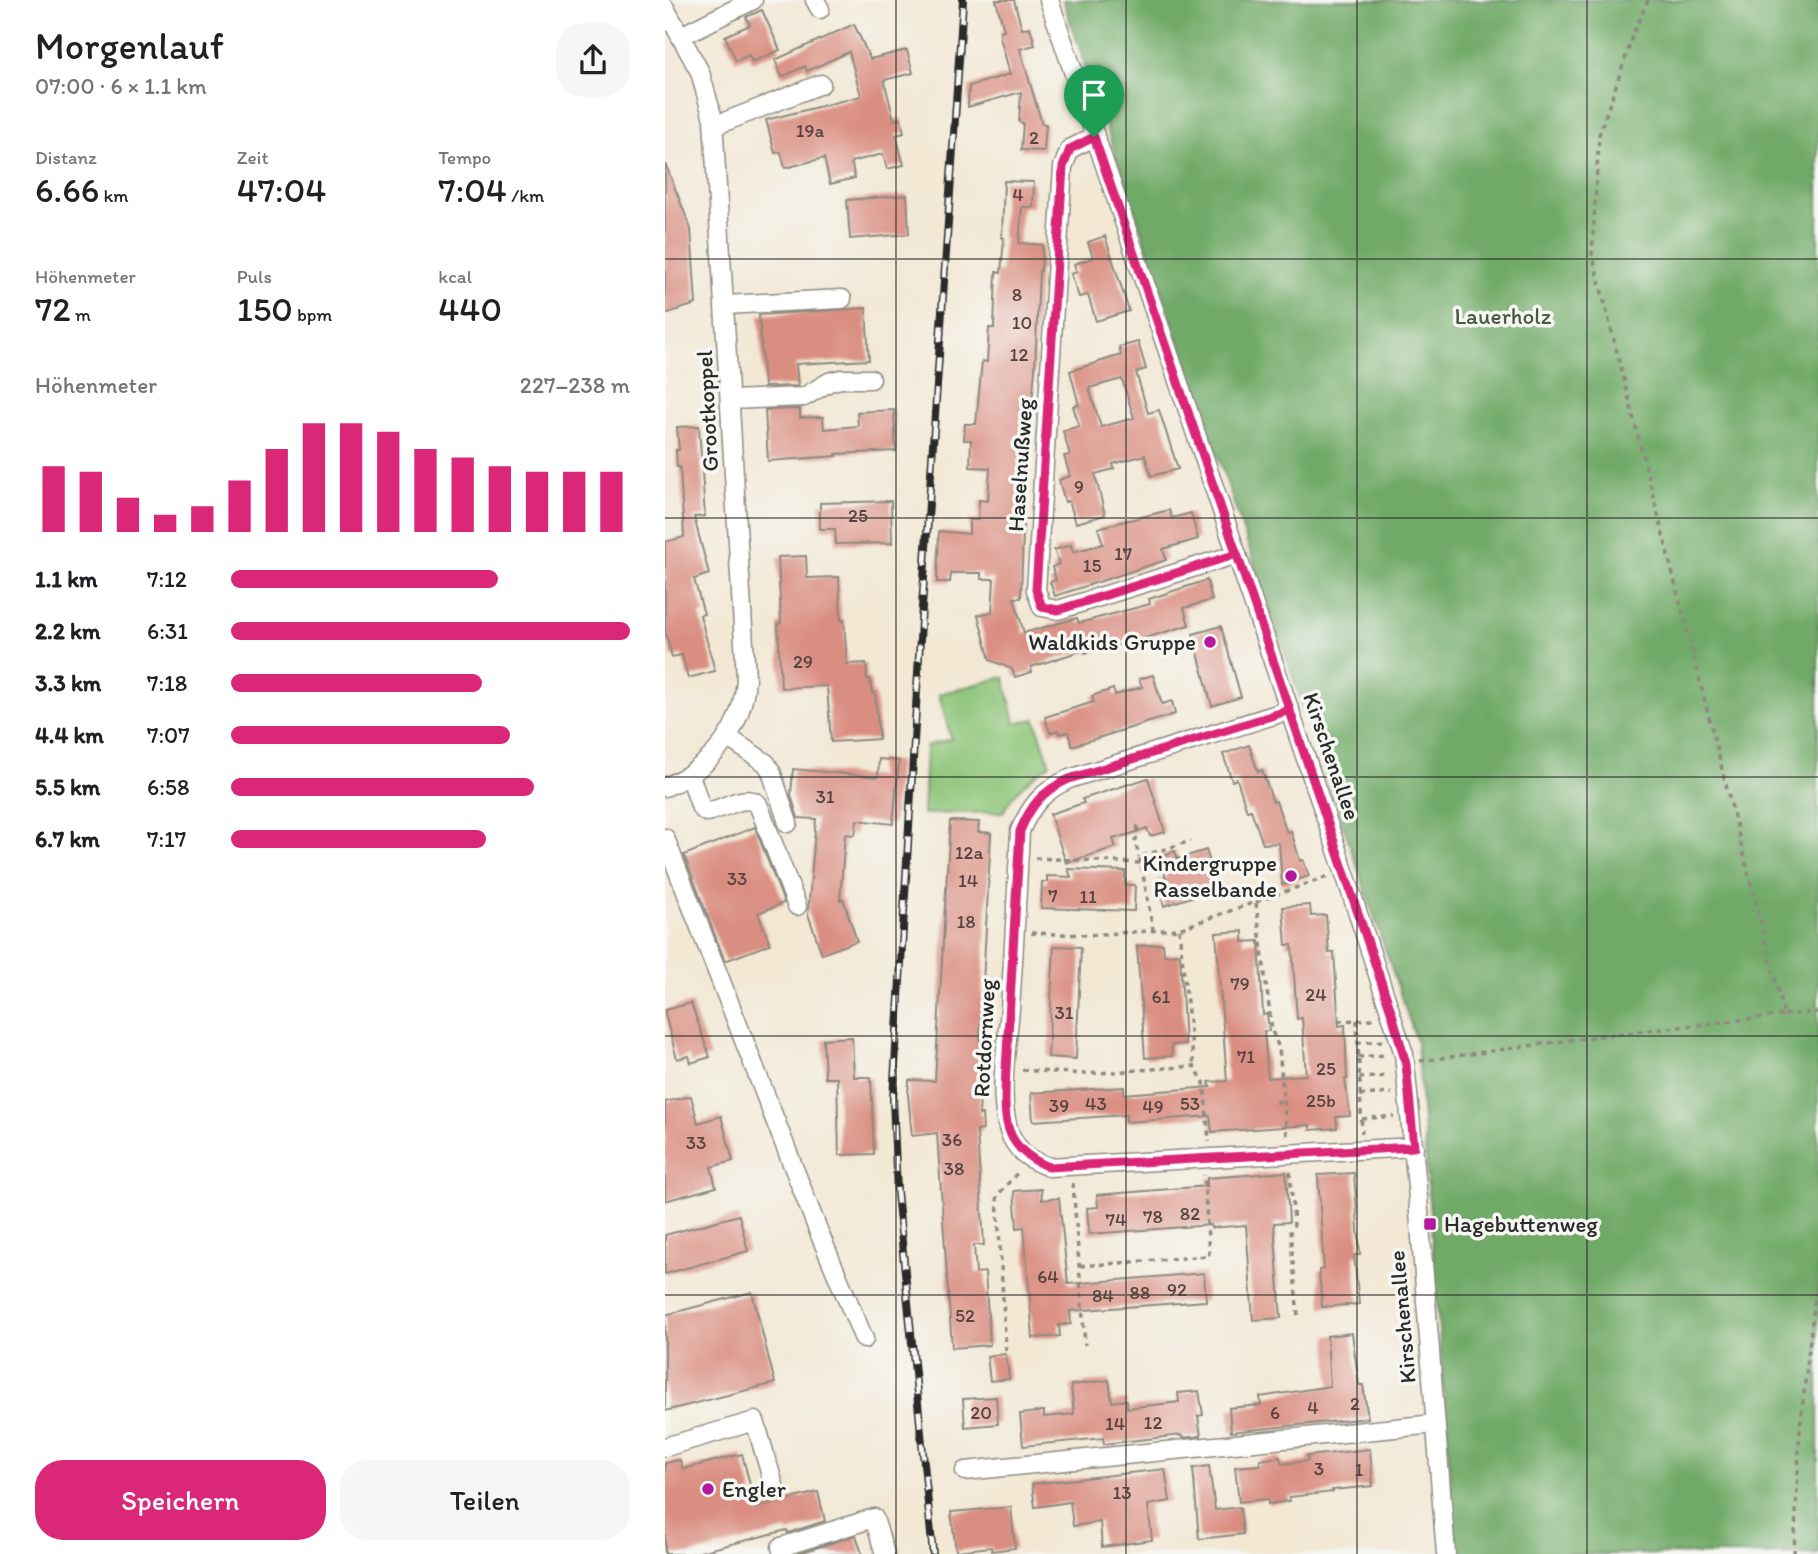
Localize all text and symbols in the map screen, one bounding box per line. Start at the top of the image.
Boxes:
text: Morgenlauf [35,23,224,69]
button: share [556,23,630,97]
pin [1064,65,1124,137]
text: 07:00 · 6 × 1.1 km [35,72,207,100]
icon: arrive [1075,76,1113,114]
house number: 19a [796,119,824,142]
house number: 2 [1029,126,1039,149]
text: Distanz [35,146,97,169]
text: Zeit [237,146,269,169]
text: Tempo [438,146,491,169]
text: 6.66 [35,169,99,211]
text: 47:04 [237,169,326,211]
text: 7:04 [438,169,507,211]
house number: 4 [1012,183,1024,206]
text: km [99,184,129,207]
text: /km [507,184,544,207]
text: Höhenmeter [35,265,136,288]
text: Puls [237,265,272,288]
text: kcal [438,265,472,288]
house number: 8 [1012,283,1022,306]
text: 72 [35,288,71,330]
text: 150 [237,288,293,330]
text: 440 [438,288,502,330]
park label: Lauerholz [1454,302,1552,330]
text: m [71,303,91,326]
text: bpm [293,303,332,326]
house number: 10 [1012,311,1032,334]
house number: 12 [1010,343,1028,366]
street label: Grootkoppel [690,349,724,472]
text: Höhenmeter [35,371,157,399]
text: 227–238 m [520,371,630,399]
street label: Haselnußweg [1001,397,1039,533]
house number: 9 [1074,475,1084,498]
house number: 25 [848,504,868,527]
house number: 17 [1114,542,1132,565]
house number: 15 [1083,554,1101,577]
text: 1.1 km [35,565,98,593]
text: 7:12 [147,565,187,593]
text: 2.2 km [35,617,100,645]
text: 6:31 [147,617,188,645]
place label: Waldkids Gruppe [1028,628,1196,656]
marker: Waldkids Gruppe [1202,634,1218,650]
house number: 29 [793,650,813,673]
text: 3.3 km [35,669,101,697]
text: 7:18 [147,669,187,697]
street label: Kirschenallee [1297,688,1367,824]
text: 4.4 km [35,721,104,749]
text: 7:07 [147,721,190,749]
text: 5.5 km [35,773,100,801]
text: 6:58 [147,773,189,801]
house number: 31 [815,785,835,808]
text: 6.7 km [35,825,100,853]
text: 7:17 [147,825,186,853]
house number: 12a [955,841,983,864]
place label: Kindergruppe Rasselbande [1142,849,1277,903]
house number: 33 [727,867,747,890]
marker: Kindergruppe Rasselbande [1283,868,1299,884]
house number: 14 [958,869,978,892]
house number: 7 [1048,884,1058,907]
house number: 11 [1079,885,1097,908]
house number: 18 [956,910,976,933]
house number: 79 [1230,972,1250,995]
street label: Rotdornweg [967,978,1001,1098]
house number: 24 [1305,983,1327,1006]
house number: 61 [1152,985,1171,1008]
house number: 31 [1054,1001,1074,1024]
house number: 71 [1237,1045,1255,1068]
house number: 25 [1316,1057,1336,1080]
house number: 25b [1306,1089,1336,1112]
house number: 43 [1085,1092,1107,1115]
house number: 53 [1180,1092,1200,1115]
house number: 39 [1049,1094,1069,1117]
house number: 49 [1142,1095,1164,1118]
house number: 36 [942,1128,962,1151]
house number: 33 [686,1131,706,1154]
house number: 38 [944,1157,964,1180]
house number: 82 [1180,1202,1200,1225]
house number: 78 [1143,1205,1163,1228]
house number: 74 [1106,1208,1126,1231]
place label: Hagebuttenweg [1444,1210,1598,1238]
marker: Hagebuttenweg [1422,1216,1438,1232]
street label: Kirschenallee [1382,1249,1422,1385]
house number: 64 [1037,1265,1059,1288]
house number: 92 [1167,1278,1187,1301]
house number: 88 [1130,1281,1150,1304]
house number: 84 [1092,1284,1114,1307]
house number: 52 [955,1304,975,1327]
house number: 2 [1350,1392,1360,1415]
house number: 4 [1307,1396,1319,1419]
house number: 20 [970,1401,992,1424]
house number: 6 [1270,1401,1280,1424]
house number: 12 [1144,1411,1162,1434]
house number: 14 [1105,1412,1125,1435]
house number: 3 [1314,1457,1324,1480]
house number: 1 [1355,1458,1364,1481]
button: Speichern [35,1460,326,1540]
button: Teilen [340,1460,630,1540]
place label: Engler [722,1475,786,1503]
marker: Engler [700,1481,716,1497]
house number: 13 [1112,1481,1132,1504]

